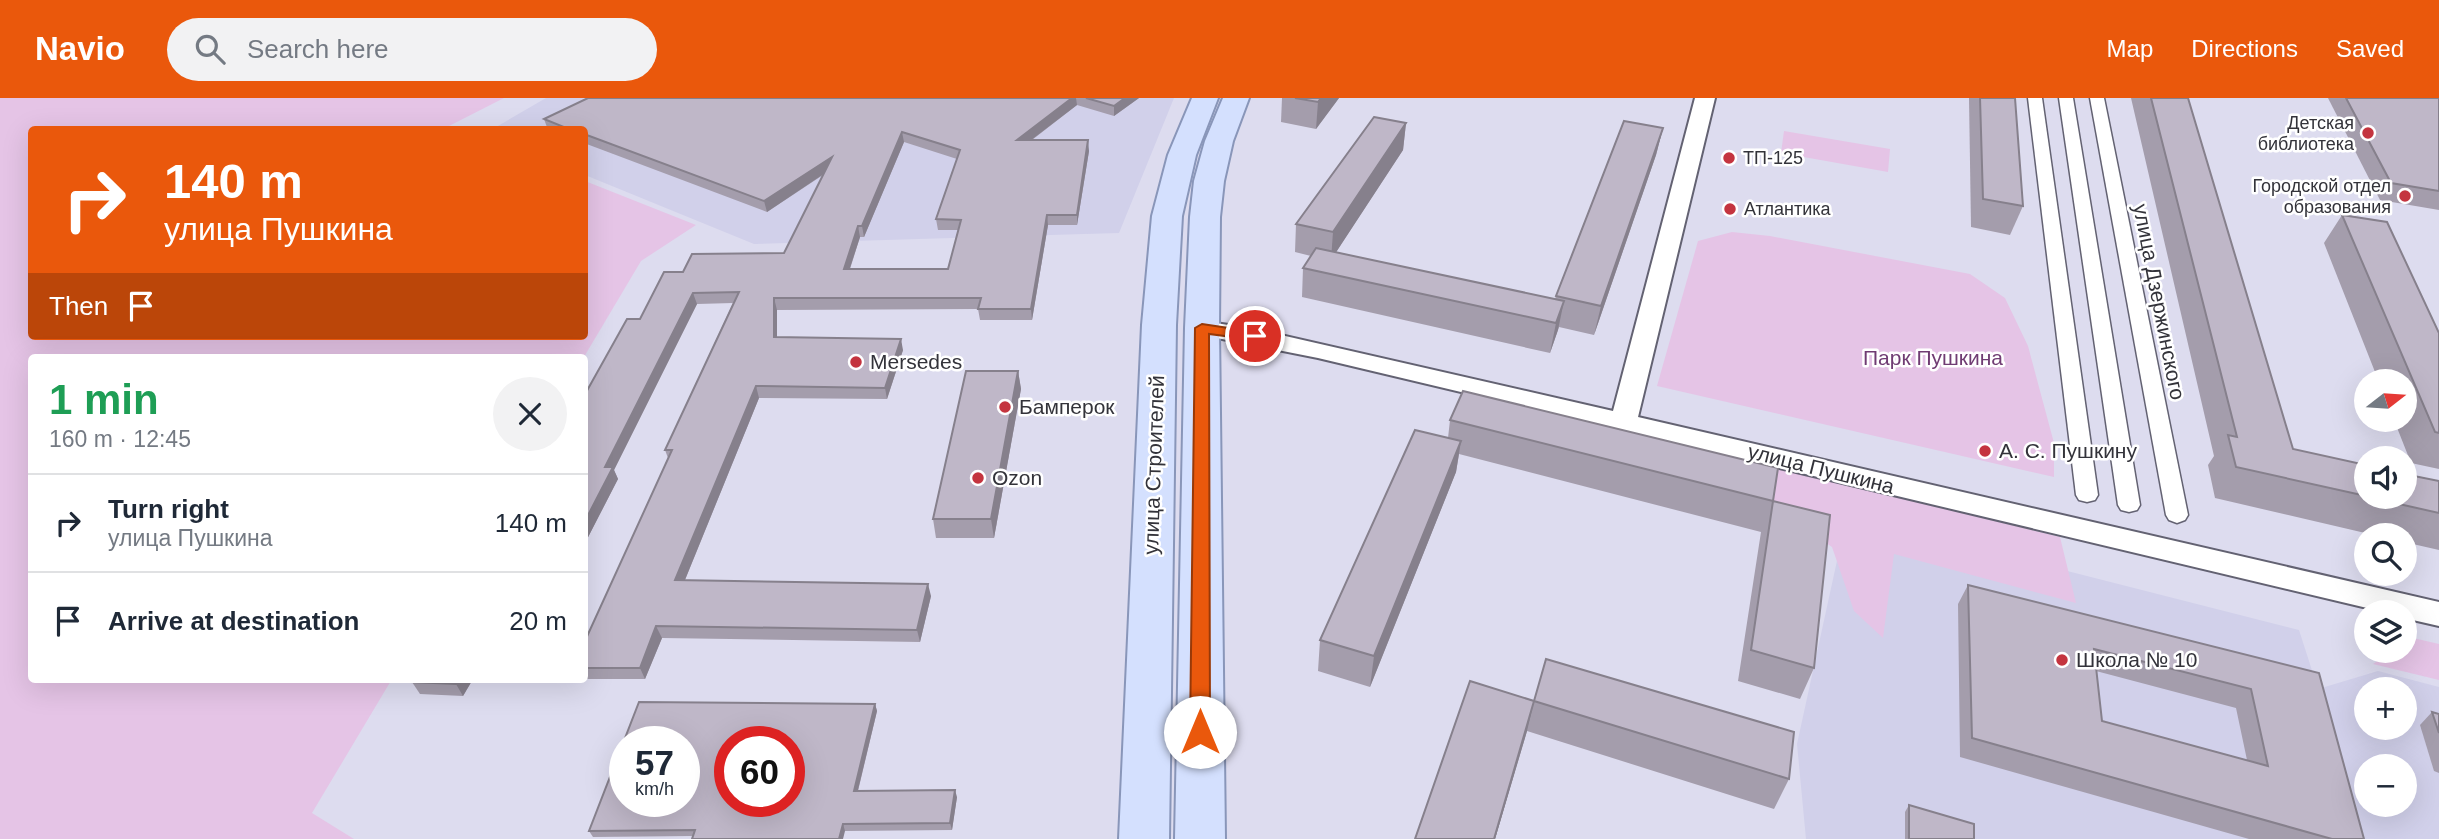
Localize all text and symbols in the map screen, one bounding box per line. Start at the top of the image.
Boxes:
search box [167,18,657,81]
text: Navio [35,30,125,67]
icon: search [191,30,229,68]
text: Search here [247,34,389,64]
text: Map [2107,35,2153,62]
text: Directions [2191,35,2298,62]
text: Saved [2336,35,2404,62]
place label: Детская библиотека [2258,113,2355,154]
marker: Детская библиотека [2360,125,2376,141]
place label: ТП-125 [1743,148,1803,168]
marker: ТП-125 [1721,150,1737,166]
icon: right [49,154,140,245]
text: 140 m [164,154,303,208]
place label: Городской отдел образования [2252,176,2391,217]
marker: Городской отдел образования [2397,188,2413,204]
place label: Атлантика [1744,199,1831,219]
marker: Атлантика [1722,201,1738,217]
street label: улица Дзержинского [2129,202,2190,402]
text: улица Пушкина [164,211,393,247]
icon: arrive [122,287,160,325]
text: Then [49,291,108,321]
pin [1225,306,1285,366]
icon: arrive [1236,317,1274,355]
park label: Парк Пушкина [1863,346,2003,369]
place label: Mersedes [870,350,962,373]
marker: Mersedes [848,354,864,370]
north arrow [2354,369,2417,432]
map controls [2354,369,2417,817]
street label: улица Строителей [1139,375,1168,555]
text: 1 min [49,376,159,423]
button: close [493,377,567,451]
place label: Бамперок [1019,395,1115,418]
marker: Бамперок [997,399,1013,415]
text: 160 m · 12:45 [49,426,191,452]
street label: улица Пушкина [1745,439,1897,498]
place label: А. С. Пушкину [1999,439,2137,462]
marker: А. С. Пушкину [1977,443,1993,459]
button: sound [2354,446,2417,509]
place label: Ozon [992,466,1042,489]
marker: Ozon [970,470,986,486]
text: Turn right [108,494,229,524]
icon: right [49,504,87,542]
text: 140 m [495,508,567,538]
button: search [2354,523,2417,586]
text: улица Пушкина [108,525,273,551]
button: layers [2354,600,2417,663]
icon: arrive [49,602,87,640]
text: Arrive at destination [108,606,359,636]
text: 20 m [509,606,567,636]
place label: Школа № 10 [2076,648,2197,671]
marker: Школа № 10 [2054,652,2070,668]
button: + [2354,677,2417,740]
position arrow [1163,695,1237,769]
speed limit sign: 60 [714,726,805,817]
text: 57 [635,743,674,782]
button: − [2354,754,2417,817]
text: km/h [635,779,674,799]

